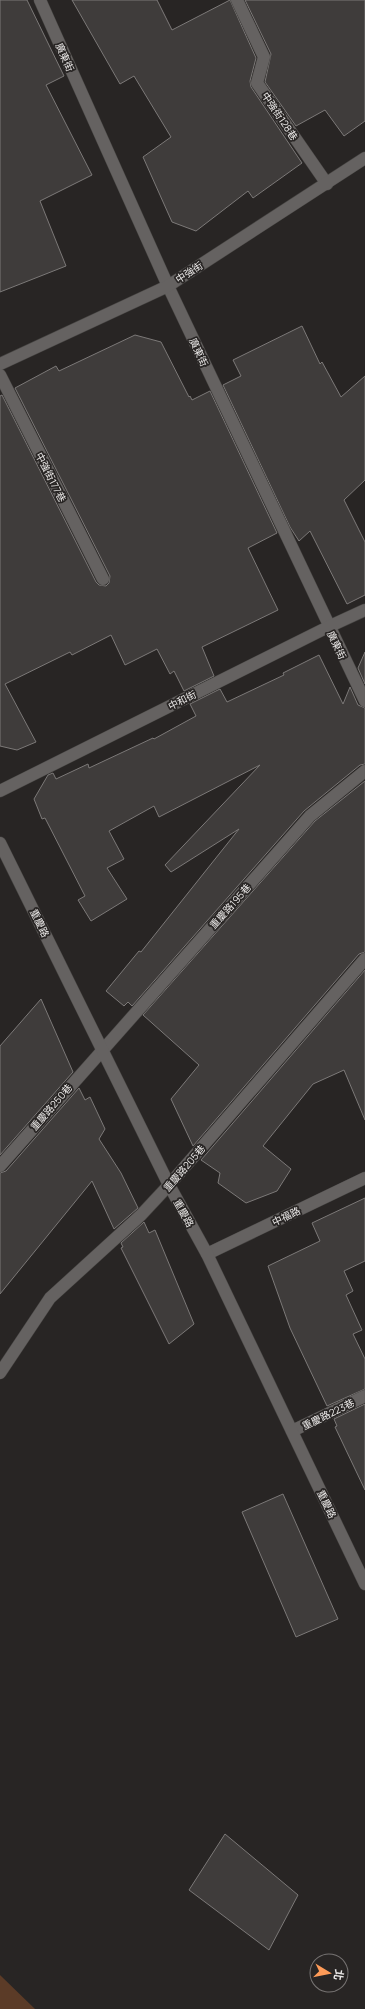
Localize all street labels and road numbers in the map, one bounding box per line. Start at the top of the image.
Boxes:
street label: 廣東街 [53,40,77,74]
street label: 中強街128巷 [259,89,301,143]
street label: 中強街 [173,258,205,286]
street label: 廣東街 [186,335,212,369]
street label: 中強街177巷 [32,450,70,504]
street label: 廣東街 [324,628,350,662]
street label: 中和街 [165,687,199,713]
street label: 重慶路195巷 [206,881,254,931]
street label: 重慶路 [27,906,53,940]
street label: 重慶路250巷 [27,1081,75,1133]
street label: 重慶路205巷 [160,1142,208,1194]
street label: 重慶路 [171,1196,197,1230]
street label: 中福路 [269,1203,303,1229]
street label: 重慶路223巷 [299,1395,357,1433]
street label: 重慶路 [314,1487,340,1521]

